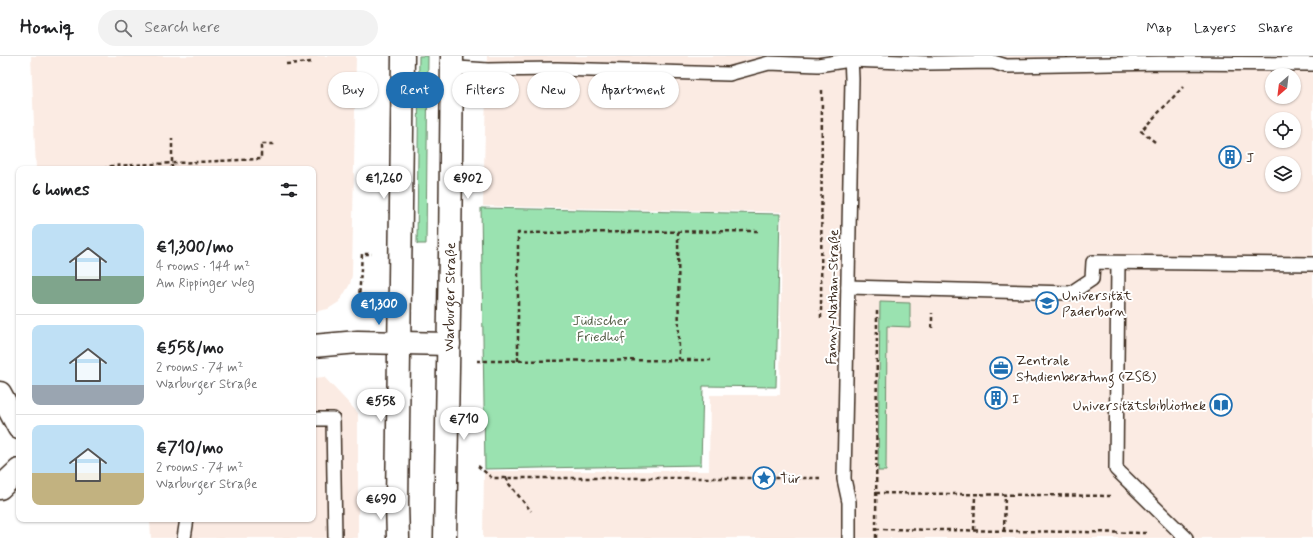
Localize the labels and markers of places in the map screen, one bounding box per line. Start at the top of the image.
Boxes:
building icon: J [1217,144,1243,170]
place label: J [1246,149,1254,167]
pin: €1,260 [351,166,417,200]
pin: €902 [444,166,492,200]
place label: Universität Paderborn [1062,287,1133,321]
school or university icon: Universität Paderborn [1034,290,1060,316]
pin: €1,300 [346,292,412,326]
place label: Zentrale Studienberatung (ZSB) [1016,352,1156,388]
office icon: Zentrale Studienberatung (ZSB) [988,355,1014,381]
building icon: I [983,385,1009,411]
pin: €558 [357,389,405,423]
place label: I [1012,390,1019,408]
library icon: Universitätsbibliothek [1208,392,1234,418]
place label: Universitätsbibliothek [1073,397,1206,415]
pin: €710 [440,407,488,441]
place icon: Tür [751,465,777,491]
place label: Tür [780,470,801,488]
pin: €690 [357,487,405,521]

